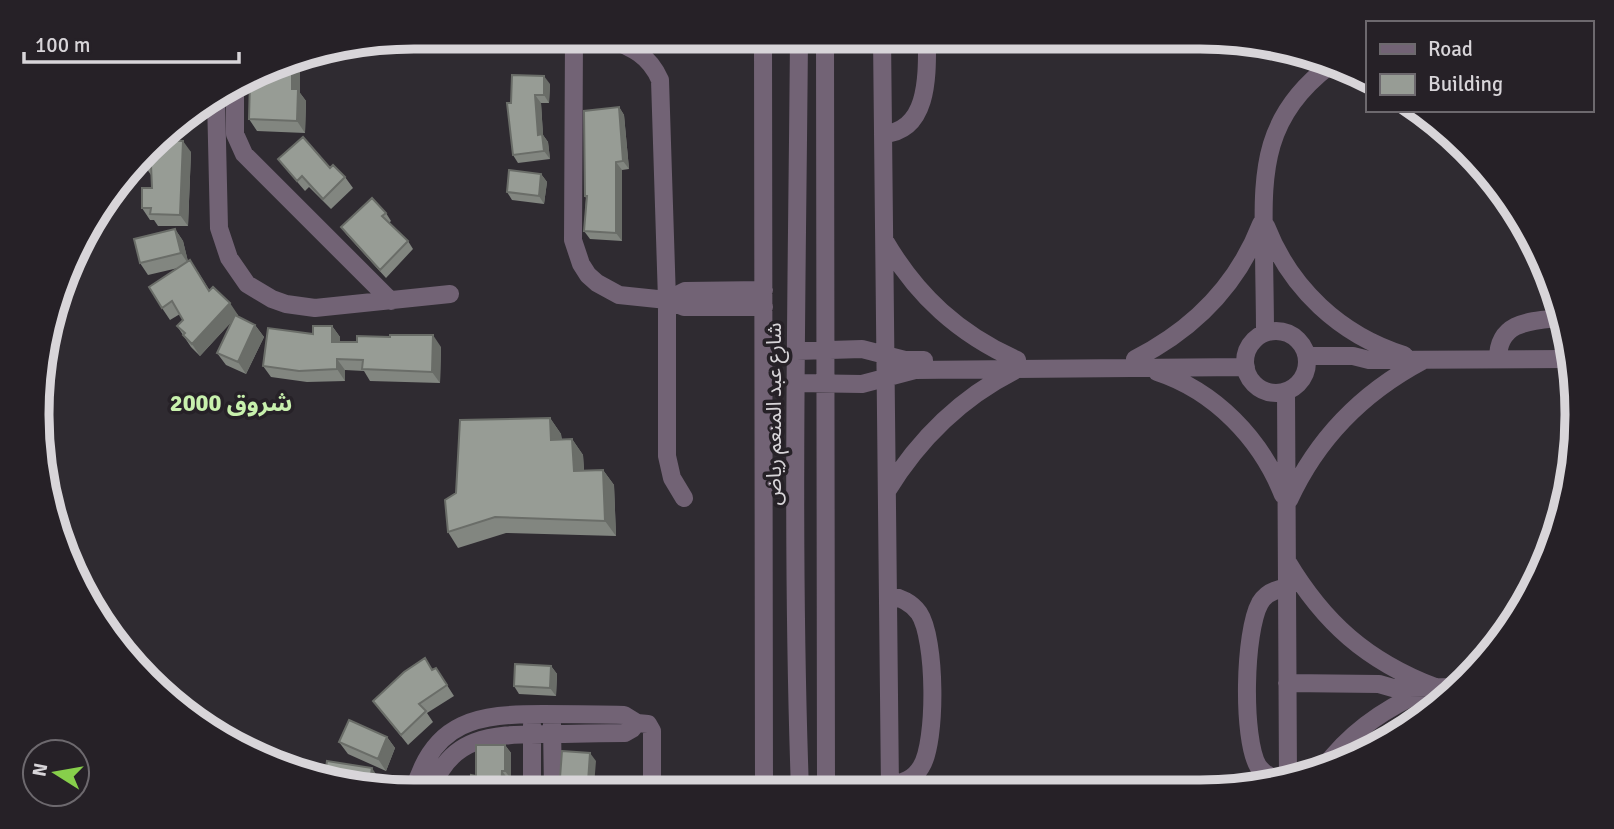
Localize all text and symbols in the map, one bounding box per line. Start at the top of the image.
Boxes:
scale bar [24,21,240,65]
legend [1366,21,1593,112]
text: 100 m [35,32,90,58]
text: Road [1428,36,1473,62]
text: Building [1428,71,1503,97]
street label: شارع عبد المنعم رياض [761,322,789,506]
district label: شروق 2000 [170,388,292,418]
north arrow [21,738,91,808]
text: N [27,761,53,779]

